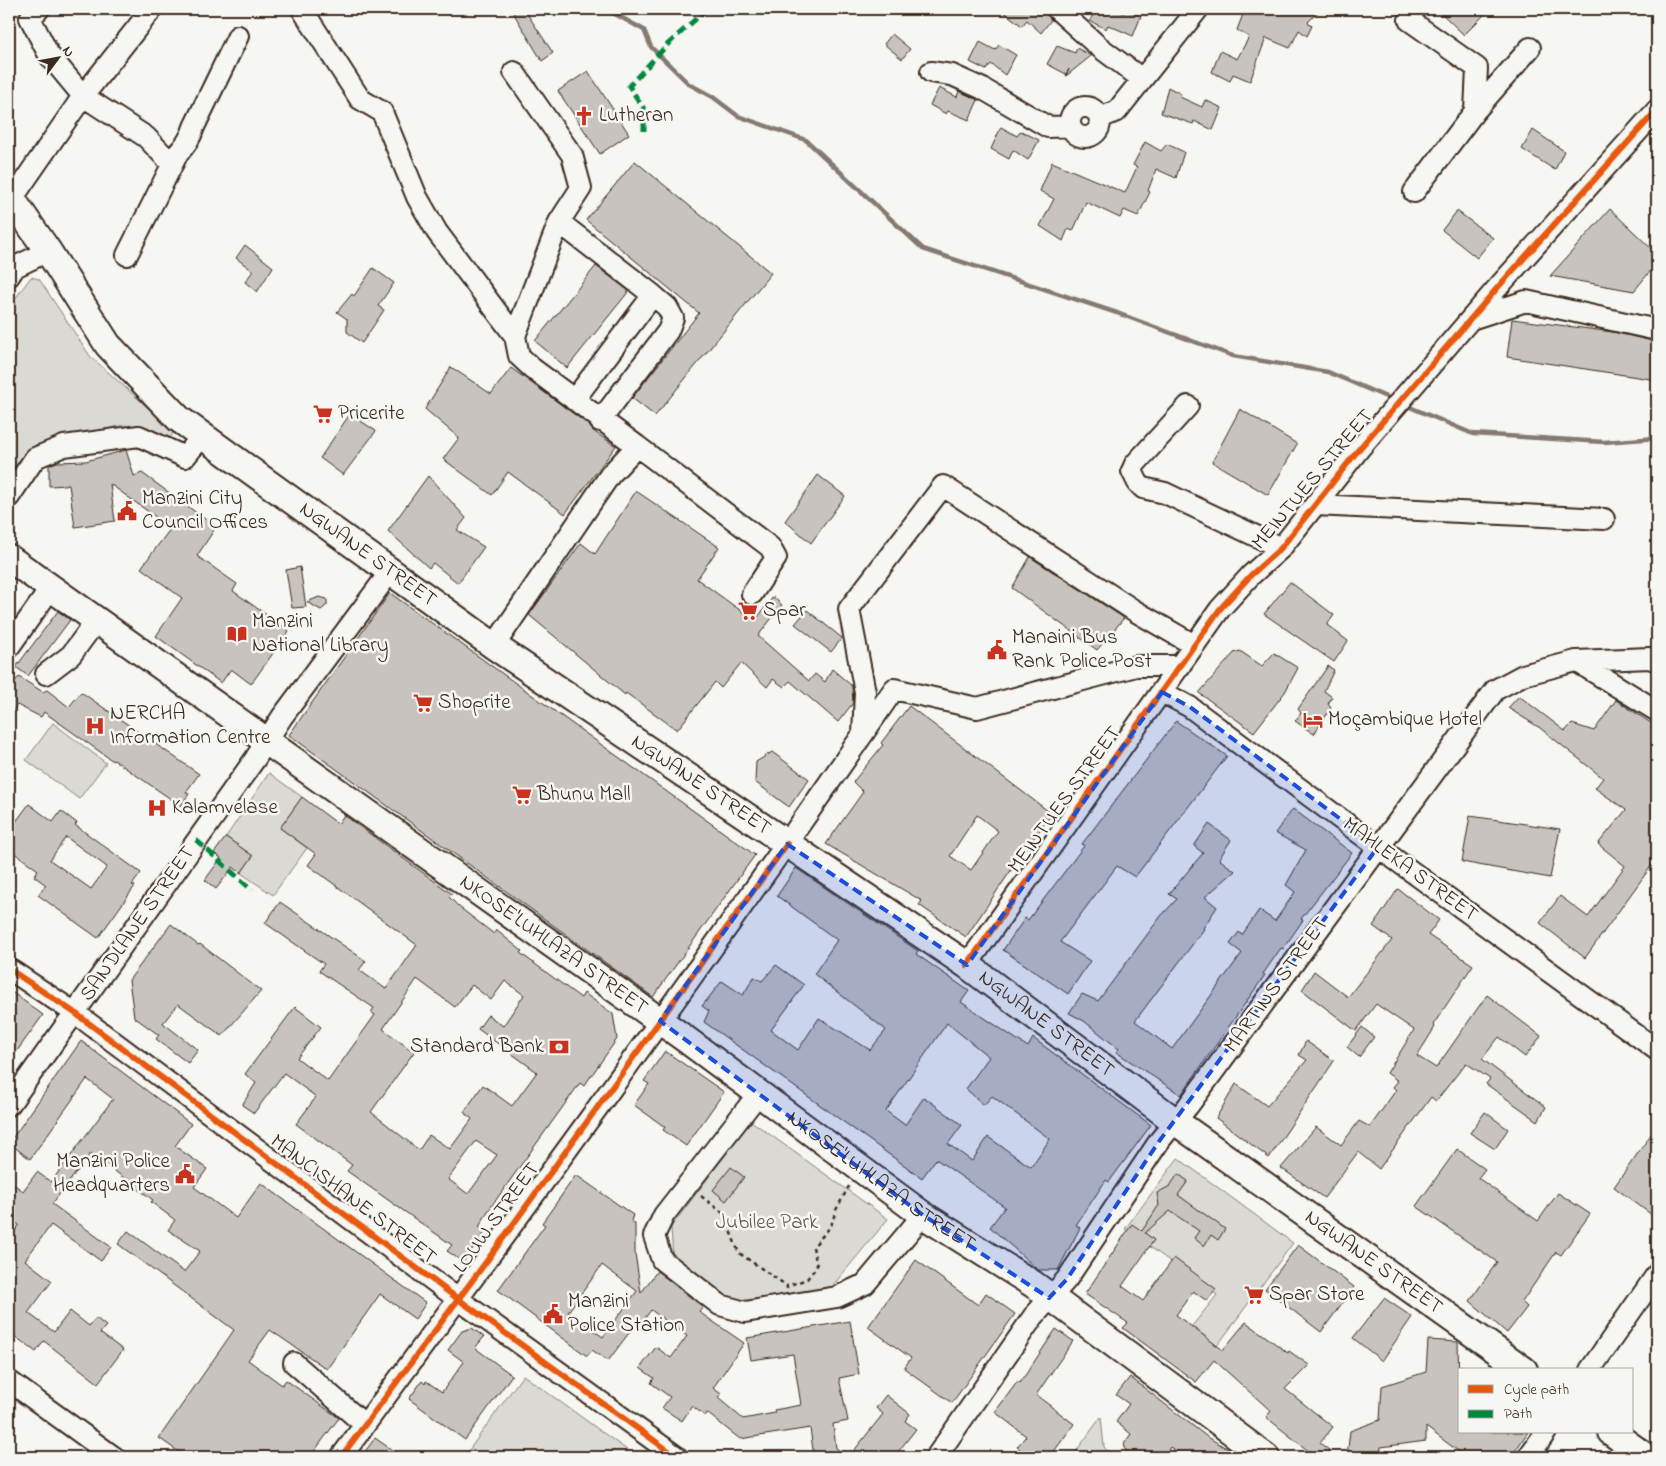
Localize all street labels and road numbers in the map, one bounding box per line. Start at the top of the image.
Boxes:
street label: MEINTUES STREET [1245,403,1381,557]
street label: NGWANE STREET [293,495,443,615]
street label: MEINTUES STREET [1001,720,1129,880]
street label: NGWANE STREET [625,727,777,844]
street label: MAHLEKA STREET [1336,810,1484,930]
street label: SANDLANE STREET [73,840,203,1008]
street label: NKOSE'LUHLAZA STREET [453,868,654,1023]
street label: MARTINS STREET [1217,911,1337,1059]
street label: NGWANE STREET [972,963,1120,1085]
street label: NKOSE'LUHLAZA STREET [780,1104,981,1259]
street label: MANCISHANE STREET [263,1127,443,1273]
street label: LOUW STREET [446,1156,548,1280]
street label: NGWANE STREET [1298,1203,1449,1322]

